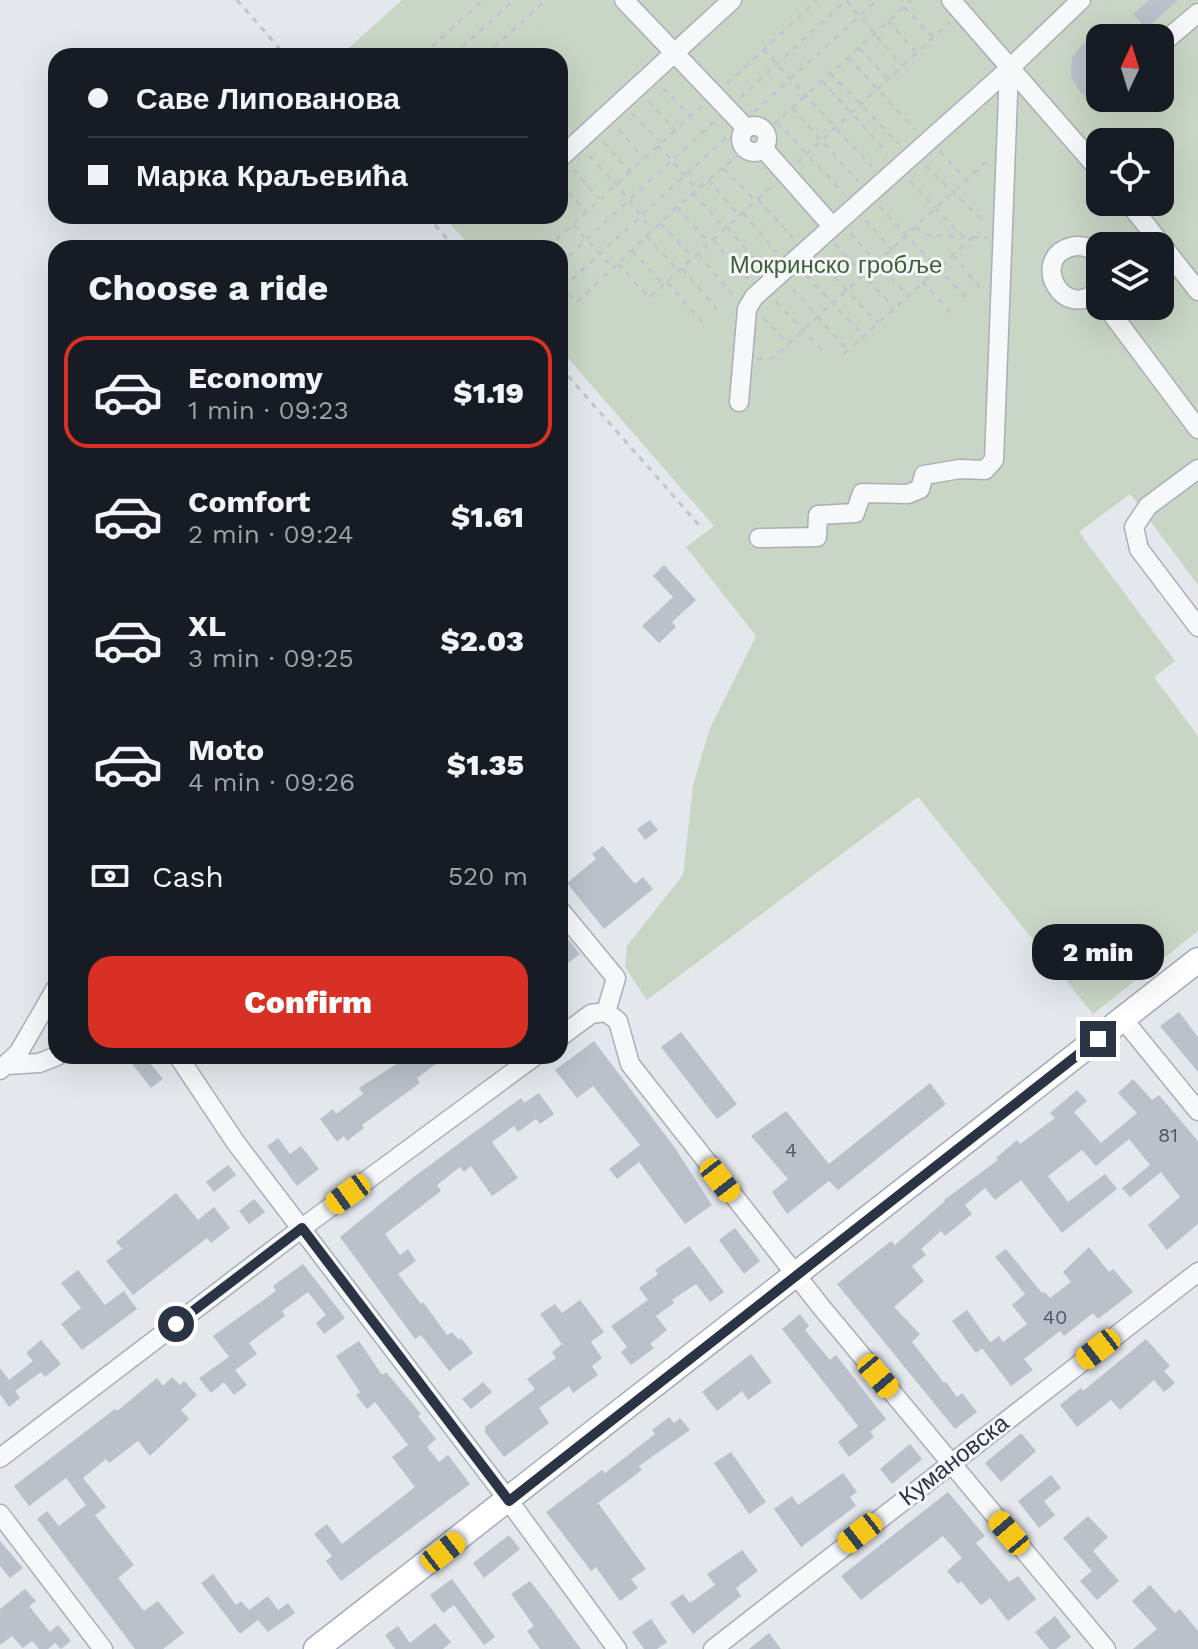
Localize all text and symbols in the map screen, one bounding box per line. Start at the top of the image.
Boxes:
north arrow [1086,24,1174,112]
map controls [1086,24,1174,320]
text: Саве Липованова [136,81,400,116]
button: locate [1086,128,1174,216]
text: Марка Краљевића [136,158,408,193]
button: layers [1086,232,1174,320]
park label: Мокринско гробље [730,251,942,279]
text: Choose a ride [88,267,328,309]
icon: car [92,356,164,428]
text: Economy [188,360,323,395]
text: $1.19 [453,375,524,410]
text: 1 min · 09:23 [188,395,349,425]
icon: car [92,480,164,552]
text: Comfort [188,484,310,519]
text: $1.61 [451,499,524,534]
text: 2 min · 09:24 [188,519,354,549]
icon: car [92,604,164,676]
text: XL [188,608,226,643]
text: $2.03 [440,623,524,658]
text: 3 min · 09:25 [188,643,354,673]
icon: car [92,728,164,800]
text: Moto [188,732,264,767]
text: $1.35 [447,747,524,782]
text: 4 min · 09:26 [188,767,355,797]
icon: cash [88,854,132,898]
text: Cash [152,859,224,894]
text: 520 m [448,861,528,891]
callout: 2 min [1032,923,1164,979]
text: 2 min [1063,937,1133,967]
button: Confirm [88,956,528,1048]
route end [1080,1021,1116,1057]
house number: 81 [1158,1123,1178,1147]
house number: 4 [785,1138,797,1162]
car [696,1154,744,1206]
car [322,1170,374,1218]
house number: 40 [1043,1305,1067,1329]
route start [158,1306,194,1342]
car [1072,1325,1124,1373]
car [853,1350,903,1402]
street label: Кумановска [894,1408,1015,1511]
car [984,1507,1034,1559]
car [834,1509,886,1557]
car [417,1528,469,1576]

